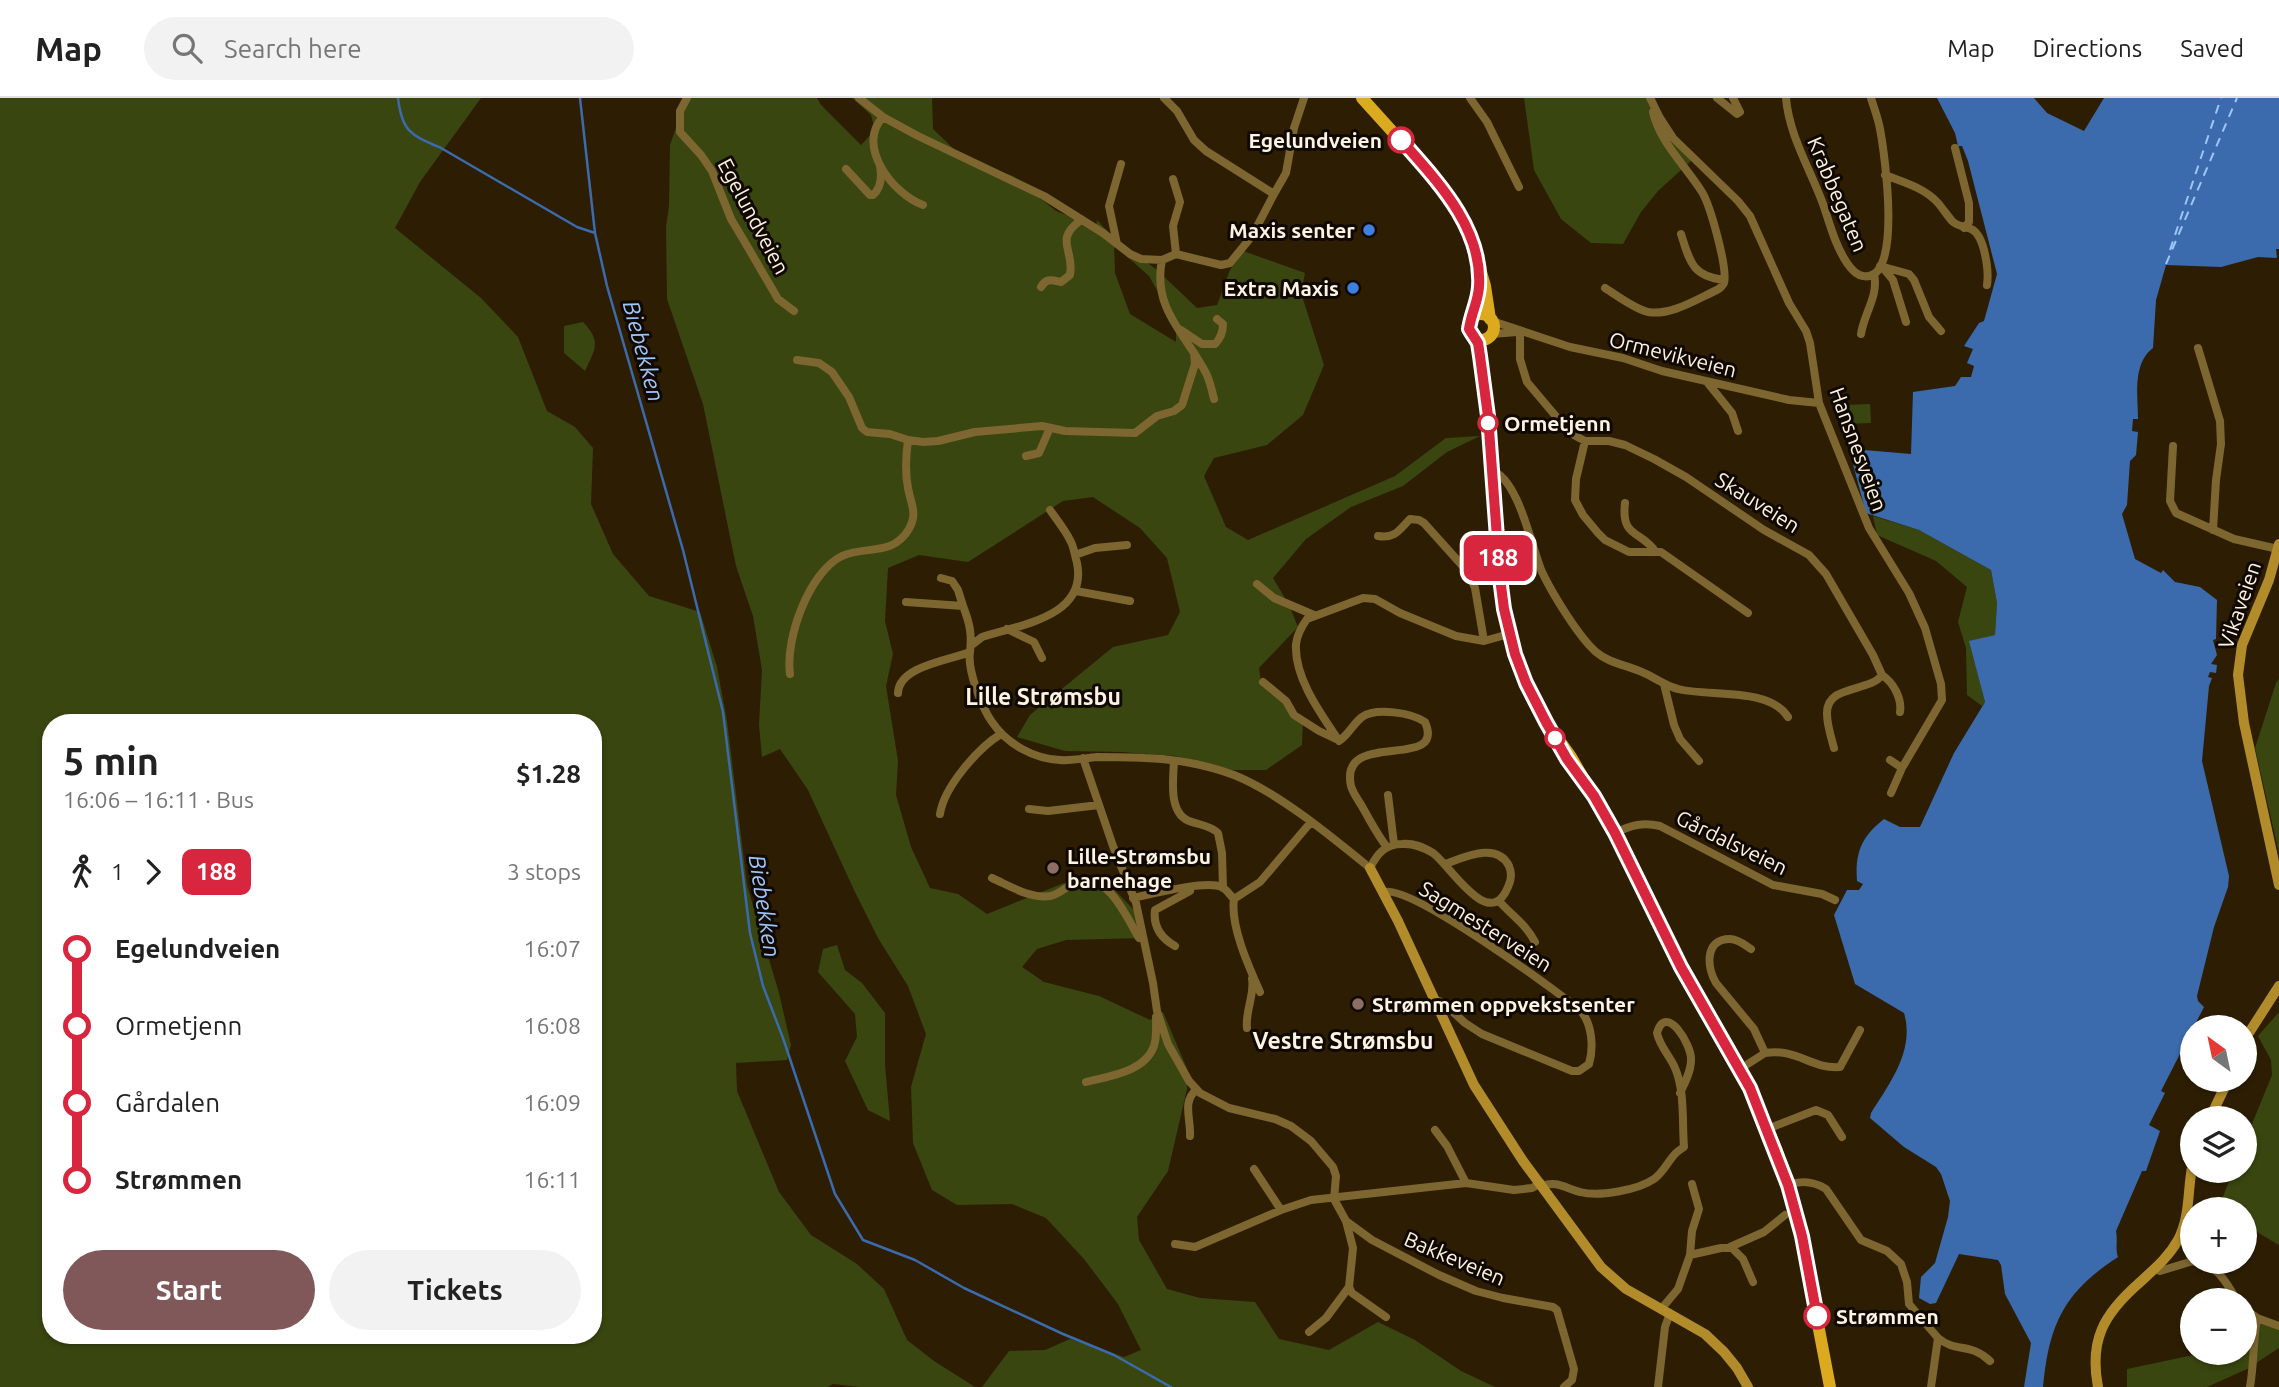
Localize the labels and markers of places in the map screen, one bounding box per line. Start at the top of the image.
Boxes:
marker: Egelundveien [1388,127,1414,153]
place label: Egelundveien [1248,128,1382,152]
place label: Maxis senter [1229,218,1355,242]
marker: Maxis senter [1361,222,1377,238]
place label: Extra Maxis [1224,276,1339,300]
marker: Extra Maxis [1345,280,1361,296]
place label: Ormetjenn [1504,411,1611,435]
marker: Ormetjenn [1478,413,1498,433]
unlabelled marker [1545,728,1565,748]
place label: Lille-Strømsbu barnehage [1067,844,1211,892]
marker: Lille-Strømsbu barnehage [1045,860,1061,876]
place label: Strømmen oppvekstsenter [1372,992,1635,1016]
marker: Strømmen oppvekstsenter [1350,996,1366,1012]
marker: Strømmen [1804,1303,1830,1329]
place label: Strømmen [1836,1304,1939,1328]

